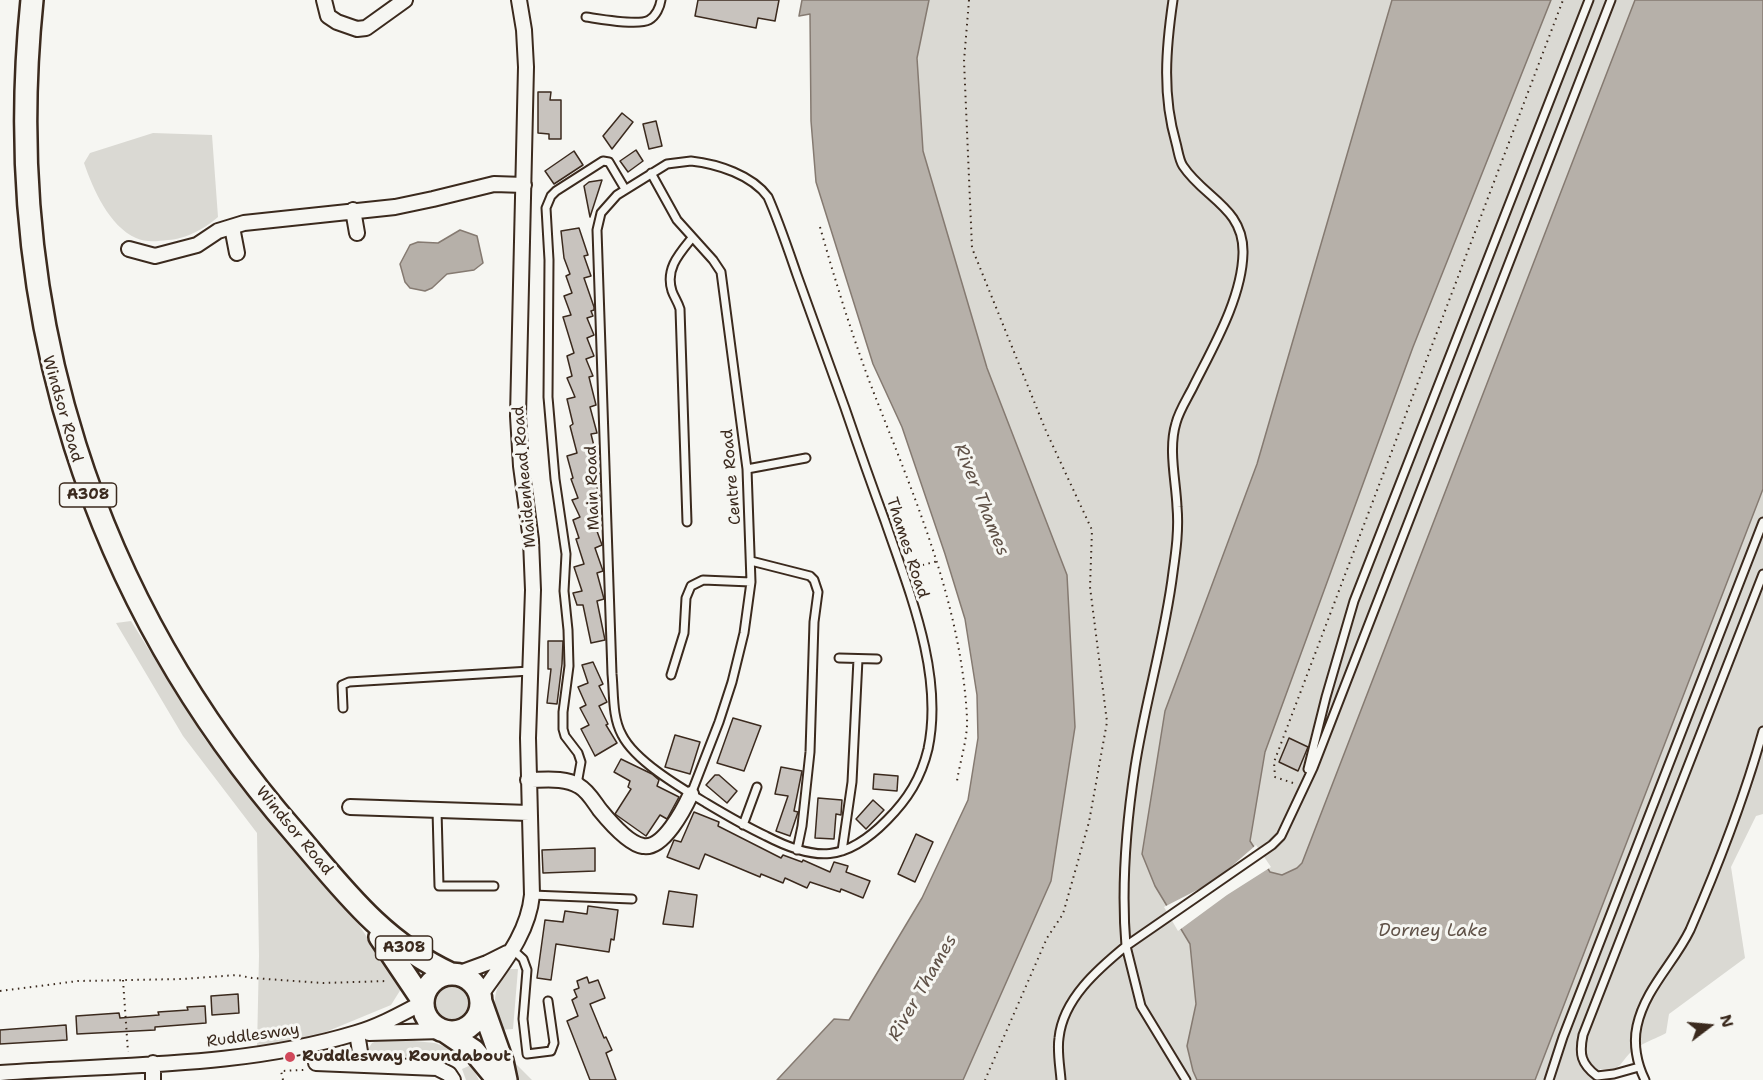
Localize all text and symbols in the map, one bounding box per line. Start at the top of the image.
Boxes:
street label: Windsor Road [38,354,86,464]
street label: Maidenhead Road [509,405,541,549]
street label: Centre Road [718,428,746,526]
water label: River Thames [949,441,1013,559]
street label: Main Road [582,445,604,531]
road number: A308 [60,483,116,507]
street label: Thames Road [882,495,932,601]
street label: Windsor Road [251,783,337,879]
water label: Dorney Lake [1378,920,1488,942]
water label: River Thames [884,931,962,1045]
road number: A308 [376,936,432,960]
north arrow [1679,996,1739,1056]
text: N [1715,1012,1739,1030]
street label: Ruddlesway [205,1020,301,1052]
place label: Ruddlesway Roundabout [302,1047,511,1067]
marker: Ruddlesway Roundabout [283,1050,297,1064]

